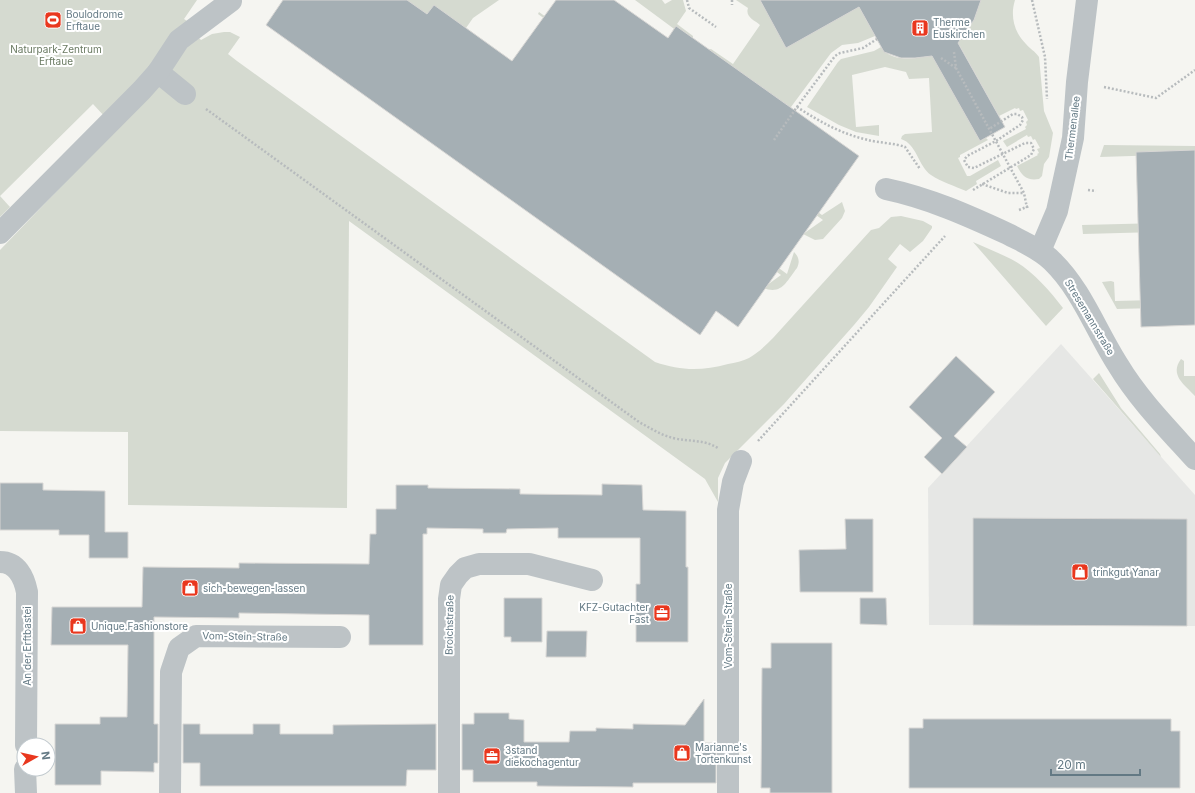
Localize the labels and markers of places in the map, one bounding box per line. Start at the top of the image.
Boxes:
place label: Boulodrome Erftaue [66,8,123,32]
sports icon: Boulodrome Erftaue [43,10,63,30]
place label: Therme Euskirchen [933,16,985,40]
building icon: Therme Euskirchen [910,18,930,38]
shop icon: trinkgut Yanar [1070,562,1090,582]
place label: trinkgut Yanar [1093,566,1159,578]
shop icon: sich-bewegen-lassen [180,578,200,598]
place label: sich-bewegen-lassen [203,582,305,594]
place label: KFZ-Gutachter Fast [579,601,650,625]
office icon: KFZ-Gutachter Fast [652,603,672,623]
shop icon: Unique.Fashionstore [68,616,88,636]
place label: Unique.Fashionstore [91,620,188,632]
place label: Marianne's Tortenkunst [695,741,752,765]
shop icon: Marianne's Tortenkunst [672,743,692,763]
place label: 3stand diekochagentur [505,744,579,768]
office icon: 3stand diekochagentur [482,746,502,766]

